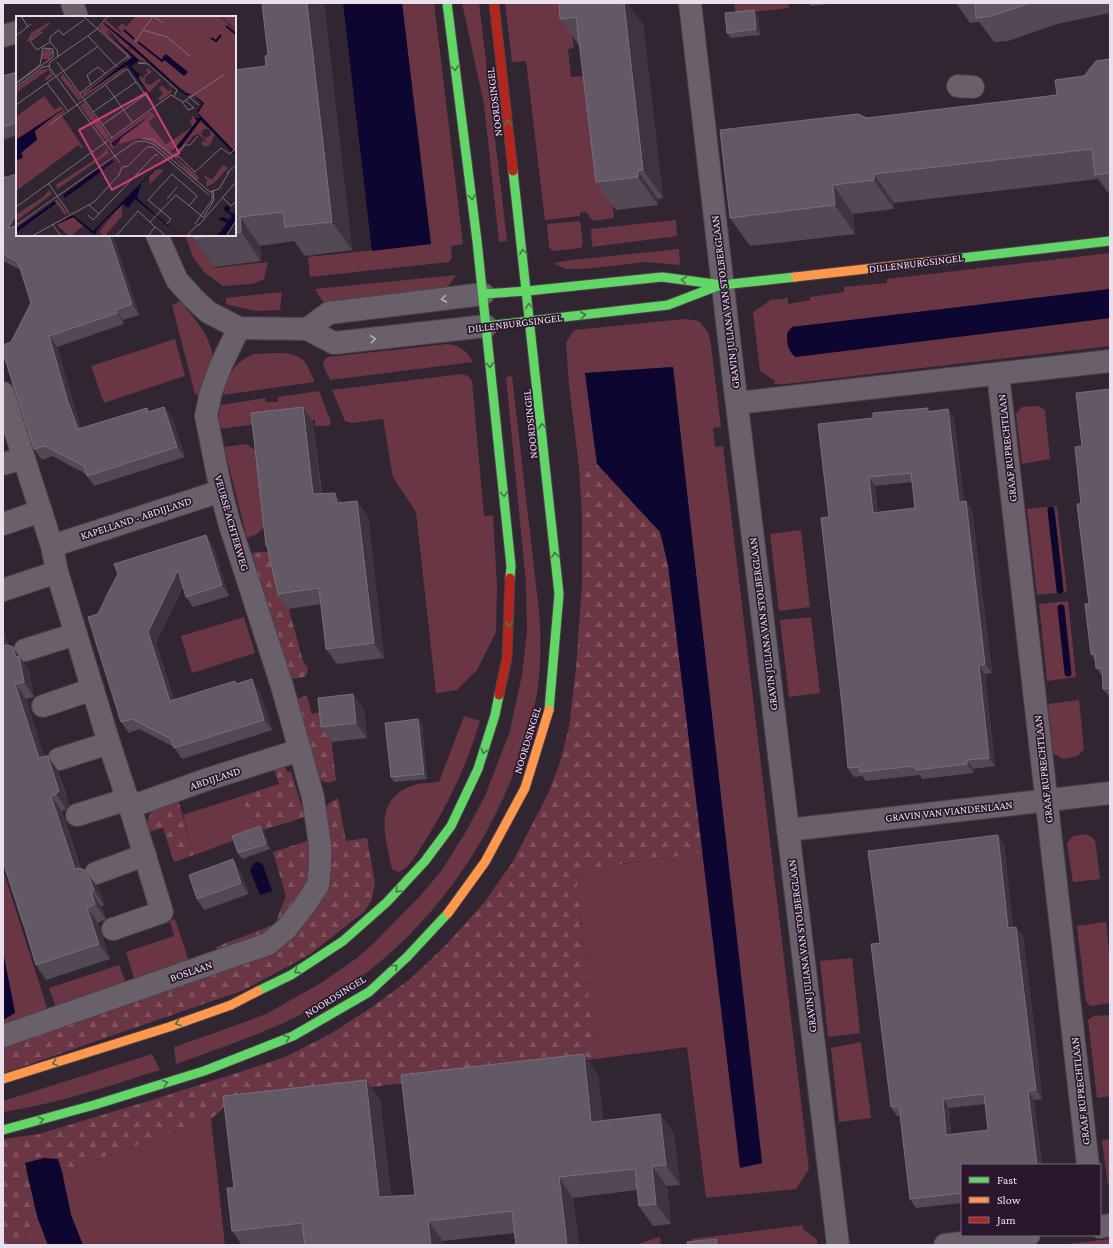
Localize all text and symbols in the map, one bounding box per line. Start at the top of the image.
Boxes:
inset map [16,16,236,236]
one-way arrow [450,65,459,71]
street label: NOORDSINGEL [484,66,504,137]
one-way arrow [504,120,513,126]
one-way arrow [467,194,476,200]
street label: GRAVIN JULIANA VAN STOLBERGLAAN [708,215,743,389]
one-way arrow [519,249,528,255]
street label: DILLENBURGSINGEL [868,251,964,275]
one-way arrow [681,275,687,284]
one-way arrow [441,294,447,303]
one-way arrow [525,303,534,309]
one-way arrow [580,310,586,319]
street label: DILLENBURGSINGEL [467,311,563,335]
one-way arrow [370,335,376,344]
one-way arrow [486,362,495,368]
street label: NOORDSINGEL [520,388,540,459]
street label: GRAAF RUPRECHTLAAN [995,394,1019,502]
one-way arrow [538,423,547,429]
street label: VEURSE ACHTERWEG [213,474,251,572]
one-way arrow [499,491,508,497]
street label: KAPELLAND - ABDIJLAND [79,494,193,543]
street label: GRAVIN JULIANA VAN STOLBERGLAAN [746,537,781,711]
one-way arrow [551,552,560,558]
one-way arrow [504,621,513,627]
street label: NOORDSINGEL [511,705,543,775]
street label: GRAAF RUPRECHTLAAN [1031,715,1055,823]
one-way arrow [480,747,489,754]
street label: ABDIJLAND [188,764,242,793]
street label: GRAVIN VAN VIANDENLAAN [885,798,1013,824]
street label: GRAVIN JULIANA VAN STOLBERGLAAN [785,859,820,1033]
one-way arrow [395,885,403,893]
street label: BOSLAAN [168,958,214,984]
one-way arrow [390,965,398,972]
one-way arrow [294,966,301,974]
street label: NOORDSINGEL [302,972,368,1020]
one-way arrow [175,1018,182,1027]
one-way arrow [284,1035,291,1043]
street label: GRAAF RUPRECHTLAAN [1068,1037,1092,1145]
one-way arrow [51,1058,58,1067]
one-way arrow [162,1079,169,1088]
one-way arrow [37,1116,44,1125]
legend [961,1164,1101,1236]
text: Fast [997,1173,1018,1187]
text: Slow [997,1193,1021,1207]
text: Jam [996,1213,1016,1227]

